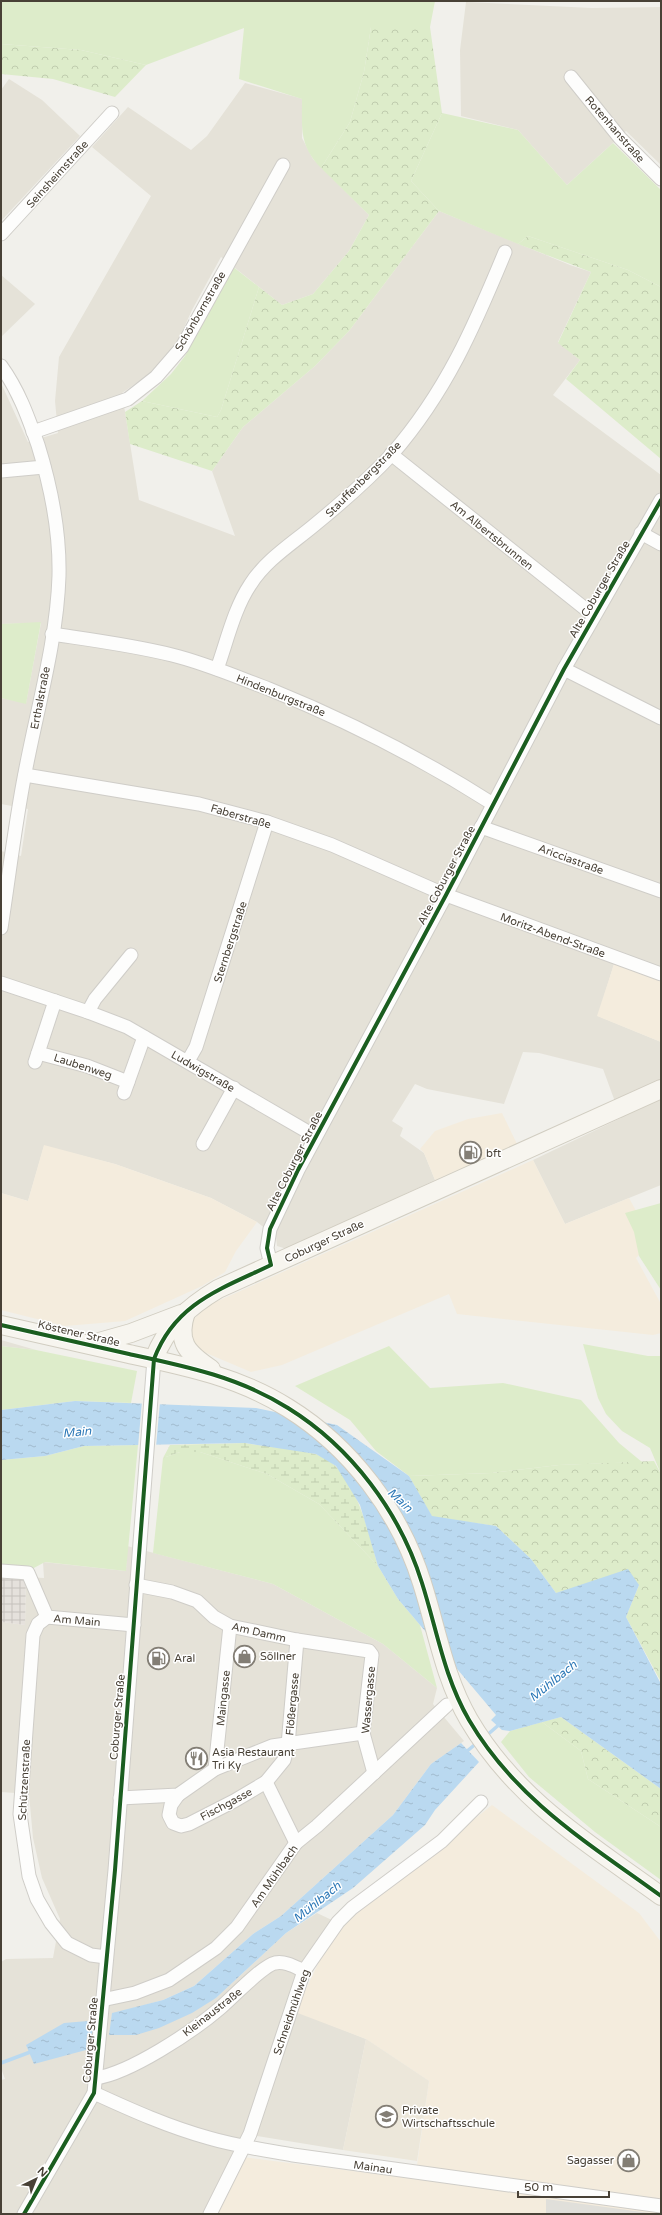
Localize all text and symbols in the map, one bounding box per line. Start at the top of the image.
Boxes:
street label: Rotenhanstraße [582,93,647,165]
street label: Seinsheimstraße [24,138,91,211]
street label: Schönbornstraße [172,269,229,353]
street label: Stauffenbergstraße [323,439,404,520]
street label: Am Albertsbrunnen [448,498,536,573]
street label: Alte Coburger Straße [566,538,633,640]
street label: Erthalstraße [28,666,53,731]
street label: Hindenburgstraße [234,672,327,719]
street label: Faberstraße [209,802,273,831]
street label: Alte Coburger Straße [415,824,478,927]
street label: Aricciastraße [536,842,605,877]
street label: Sternbergstraße [211,900,250,984]
street label: Moritz-Abend-Straße [499,910,607,961]
street label: Ludwigstraße [169,1048,237,1095]
street label: Laubenweg [52,1051,114,1082]
street label: Alte Coburger Straße [264,1109,325,1213]
fuel station icon: bft [457,1140,483,1166]
place label: bft [486,1147,501,1160]
street label: Coburger Straße [282,1217,366,1266]
street label: Köstener Straße [37,1318,121,1349]
water label: Main [62,1424,93,1440]
water label: Main [385,1485,416,1515]
street label: Am Main [53,1612,101,1629]
street label: Am Damm [230,1620,287,1645]
shop icon: Söllner [231,1643,257,1669]
fuel station icon: Aral [145,1645,171,1671]
place label: Söllner [260,1650,297,1663]
place label: Aral [174,1652,195,1665]
water label: Mühlbach [526,1657,580,1704]
street label: Wassergasse [359,1666,378,1734]
street label: Maingasse [214,1669,233,1727]
street label: Flößergasse [283,1672,302,1736]
street label: Coburger Straße [107,1674,128,1761]
street label: Schützenstraße [16,1739,33,1821]
restaurant icon: Asia Restaurant Tri Ky [183,1745,209,1771]
place label: Asia Restaurant Tri Ky [212,1746,295,1772]
street label: Fischgasse [198,1785,254,1824]
street label: Am Mühlbach [248,1842,301,1910]
water label: Mühlbach [290,1878,344,1925]
street label: Schneidmühlweg [271,1967,312,2057]
street label: Kleinaustraße [180,1985,244,2039]
street label: Coburger Straße [80,1997,101,2084]
school or university icon: Private Wirtschaftsschule [374,2103,400,2129]
place label: Private Wirtschaftsschule [402,2104,495,2130]
shop icon: Sagasser [616,2147,642,2173]
place label: Sagasser [567,2154,615,2167]
street label: Mainau [353,2158,393,2177]
north arrow [16,2159,56,2199]
text: N [35,2164,50,2180]
scale bar [518,2173,609,2199]
text: 50 m [524,2180,553,2194]

